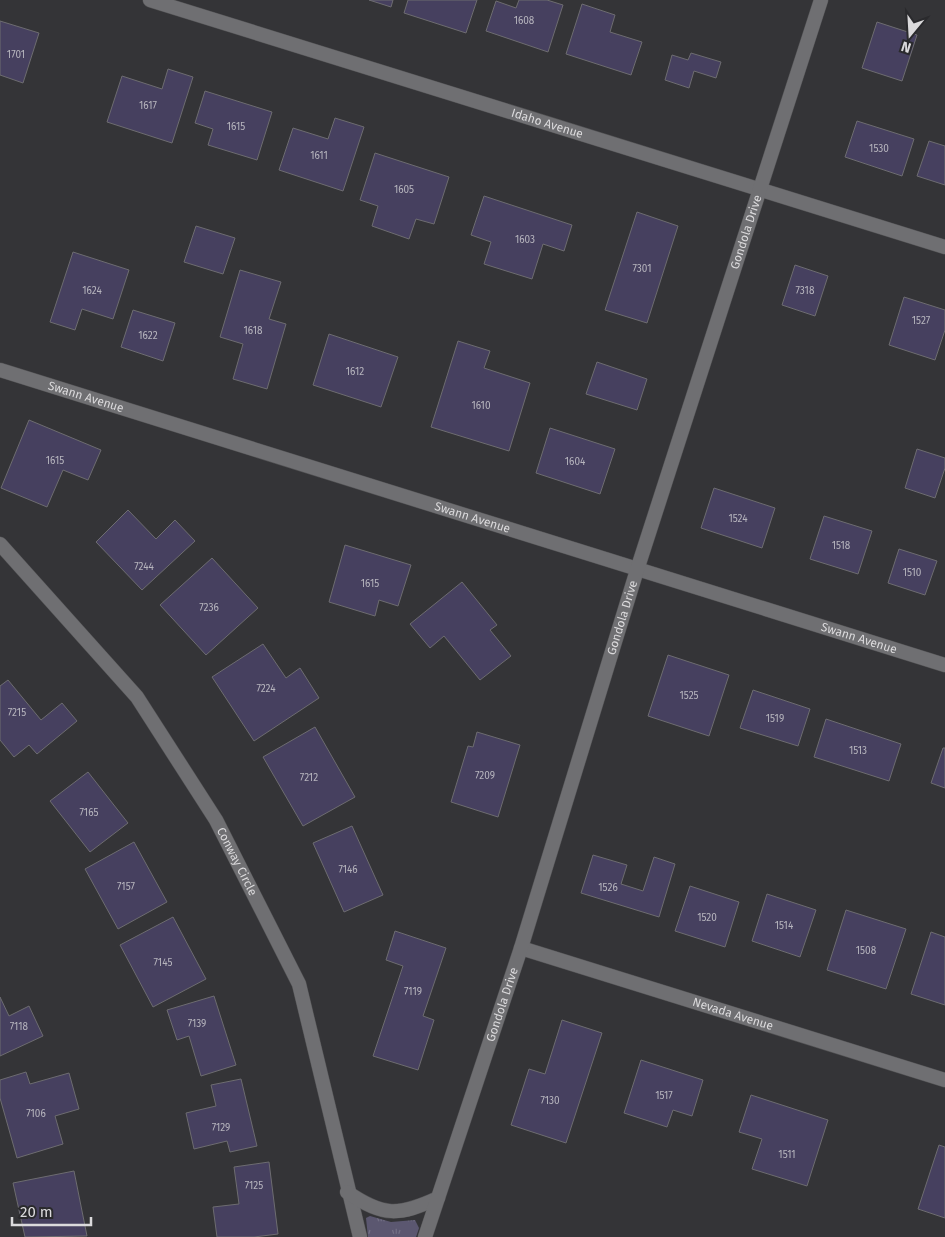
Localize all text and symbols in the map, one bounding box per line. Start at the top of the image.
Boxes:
north arrow [885,10,935,60]
house number: 1608 [514,15,535,27]
text: N [899,37,913,56]
house number: 1701 [7,49,25,61]
house number: 1617 [139,100,158,112]
street label: Idaho Avenue [510,106,585,141]
house number: 1615 [227,121,245,133]
house number: 1530 [869,143,889,155]
house number: 1611 [310,150,328,162]
house number: 1605 [394,184,414,196]
street label: Gondola Drive [728,193,765,271]
house number: 1603 [515,234,535,246]
house number: 7301 [633,263,652,275]
house number: 1624 [82,285,102,297]
house number: 7318 [796,285,815,297]
house number: 1527 [912,315,931,327]
house number: 1618 [243,325,263,337]
house number: 1622 [138,330,158,342]
house number: 1612 [346,366,364,378]
street label: Swann Avenue [46,378,126,415]
house number: 1610 [471,400,491,412]
house number: 1615 [46,455,64,467]
house number: 1604 [565,456,586,468]
street label: Swann Avenue [433,499,512,536]
house number: 1524 [728,513,748,525]
house number: 1518 [832,540,851,552]
house number: 7244 [134,561,154,573]
house number: 1510 [903,567,922,579]
house number: 1615 [361,578,379,590]
street label: Gondola Drive [604,579,640,657]
house number: 7236 [199,602,219,614]
street label: Swann Avenue [819,620,899,657]
house number: 7224 [256,683,276,695]
house number: 1525 [679,690,699,702]
house number: 7215 [8,707,26,719]
house number: 1519 [766,713,784,725]
house number: 1513 [849,745,867,757]
house number: 7209 [475,770,495,782]
house number: 7212 [300,772,318,784]
house number: 7165 [80,807,98,819]
street label: Conway Circle [214,825,260,898]
house number: 7146 [338,864,358,876]
house number: 7157 [117,881,135,893]
house number: 1526 [598,882,618,894]
house number: 1520 [697,912,717,924]
house number: 1514 [775,920,794,932]
house number: 1508 [856,945,877,957]
house number: 7145 [154,957,172,969]
street label: Gondola Drive [483,966,521,1043]
house number: 7119 [404,986,422,998]
street label: Nevada Avenue [691,995,775,1033]
house number: 7139 [188,1018,206,1030]
house number: 7118 [10,1021,29,1033]
house number: 1517 [655,1090,673,1102]
house number: 7130 [540,1095,560,1107]
house number: 7106 [26,1108,46,1120]
house number: 7129 [212,1122,230,1134]
house number: 1511 [778,1149,796,1161]
house number: 7125 [245,1180,263,1192]
scale bar [12,1194,91,1226]
text: 20 m [20,1203,53,1221]

